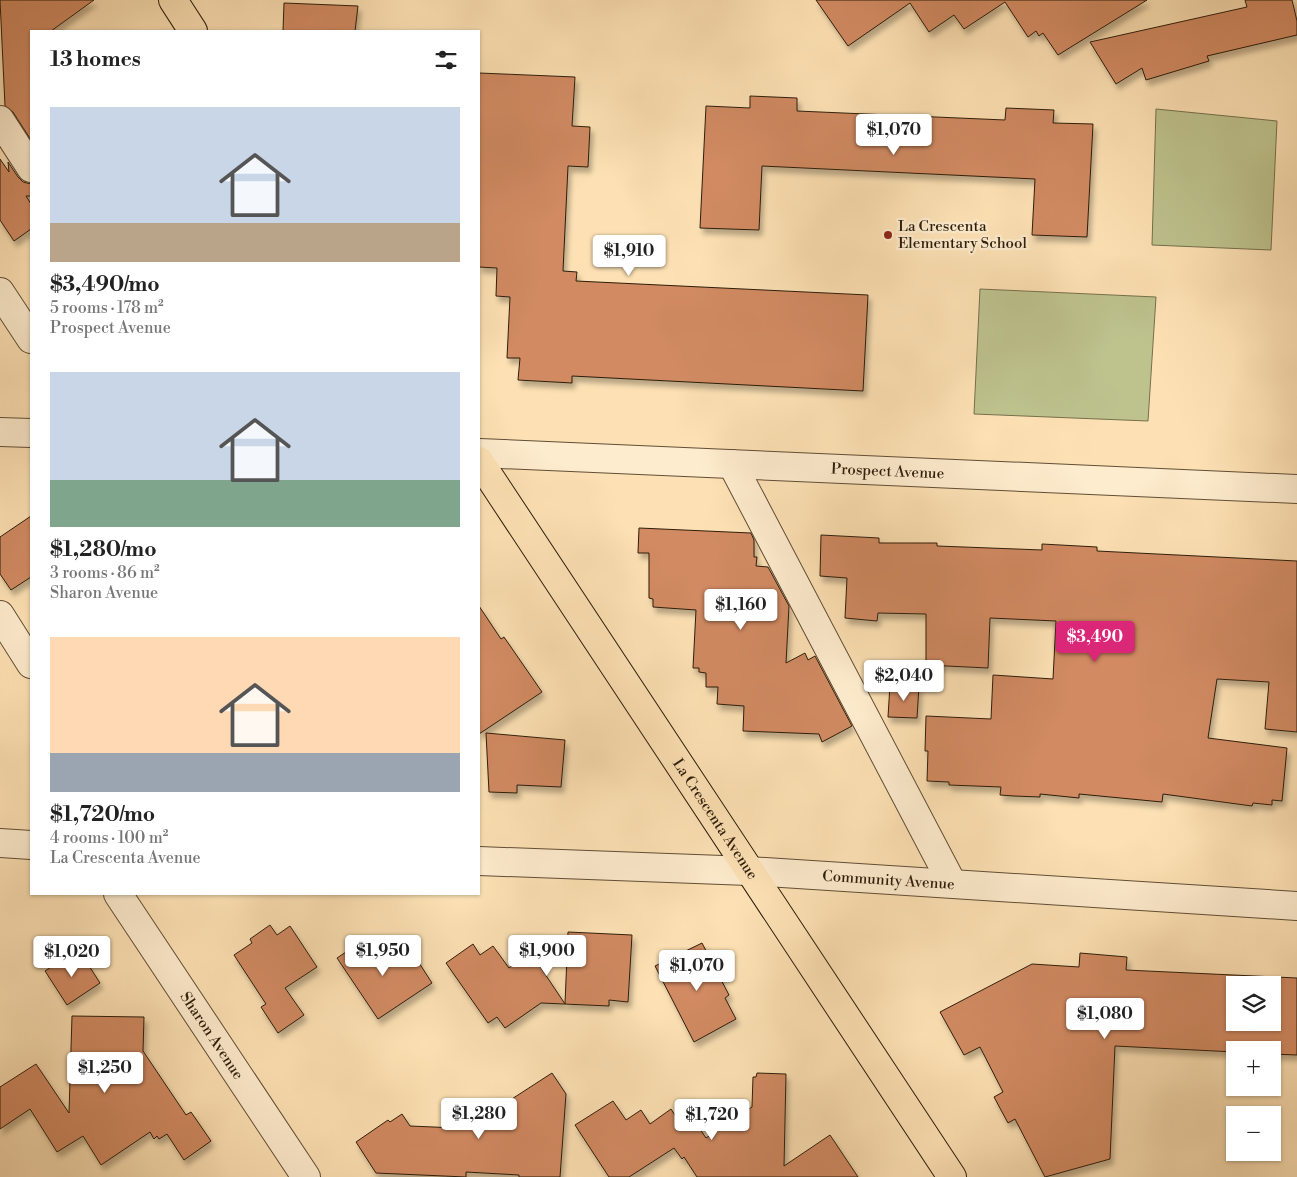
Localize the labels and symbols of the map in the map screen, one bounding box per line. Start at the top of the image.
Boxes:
pin: $1,070 [853,114,935,156]
place label: La Crescenta Elementary School [898,217,1027,253]
marker: La Crescenta Elementary School [882,229,894,241]
pin: $1,910 [588,234,670,277]
street label: Prospect Avenue [831,460,945,483]
pin: $1,160 [700,588,782,631]
pin: $3,490 [1054,620,1136,663]
pin: $2,040 [863,660,945,702]
street label: La Crescenta Avenue [668,755,762,883]
street label: Community Avenue [822,867,955,894]
pin: $1,950 [342,934,424,977]
pin: $1,900 [506,934,588,977]
pin: $1,020 [31,936,113,978]
pin: $1,070 [656,950,738,992]
street label: Sharon Avenue [176,988,248,1083]
pin: $1,080 [1064,998,1146,1040]
pin: $1,250 [64,1052,146,1094]
pin: $1,280 [438,1098,520,1140]
pin: $1,720 [671,1098,753,1141]

